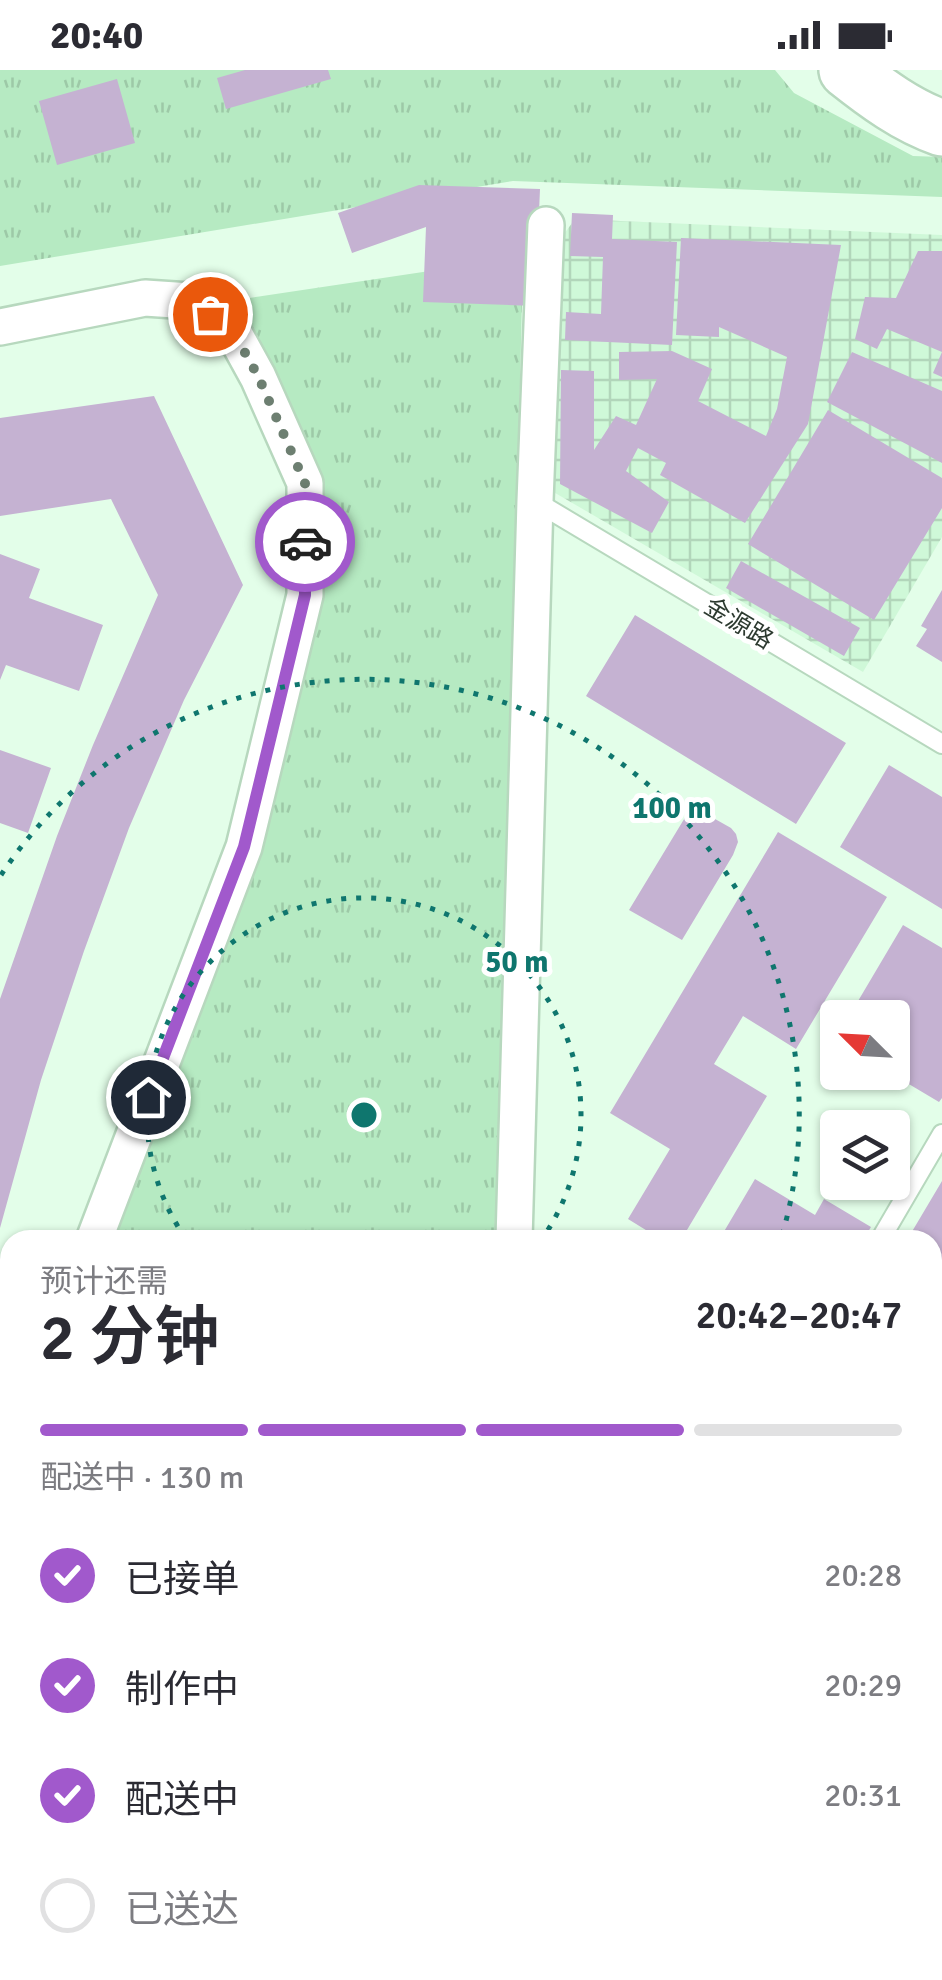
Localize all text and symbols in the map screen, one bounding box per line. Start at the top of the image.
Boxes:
text: 20:40 [50,12,143,59]
pin [168,272,253,357]
icon: bag [183,287,238,342]
courier [255,492,355,592]
icon: car [278,515,333,570]
street label: 金源路 [699,590,779,656]
text: 100 m [632,790,712,827]
text: 50 m [485,944,549,981]
north arrow [820,1000,910,1090]
map controls [820,1000,910,1200]
pin [106,1055,191,1140]
icon: home [121,1070,176,1125]
centre of rings [346,1097,382,1133]
button: layers [820,1110,910,1200]
text: 预计还需 [40,1262,168,1301]
text: 20:42–20:47 [696,1292,902,1339]
text: 2 分钟 [40,1298,219,1378]
text: 配送中 · 130 m [40,1458,244,1497]
icon: check [40,1548,95,1603]
text: 已接单 [125,1556,239,1603]
text: 20:28 [824,1556,902,1595]
icon: check [40,1658,95,1713]
text: 制作中 [125,1666,239,1713]
text: 20:29 [824,1666,902,1705]
icon: check [40,1768,95,1823]
text: 配送中 [125,1776,239,1823]
text: 20:31 [824,1776,902,1815]
text: 已送达 [125,1886,239,1933]

